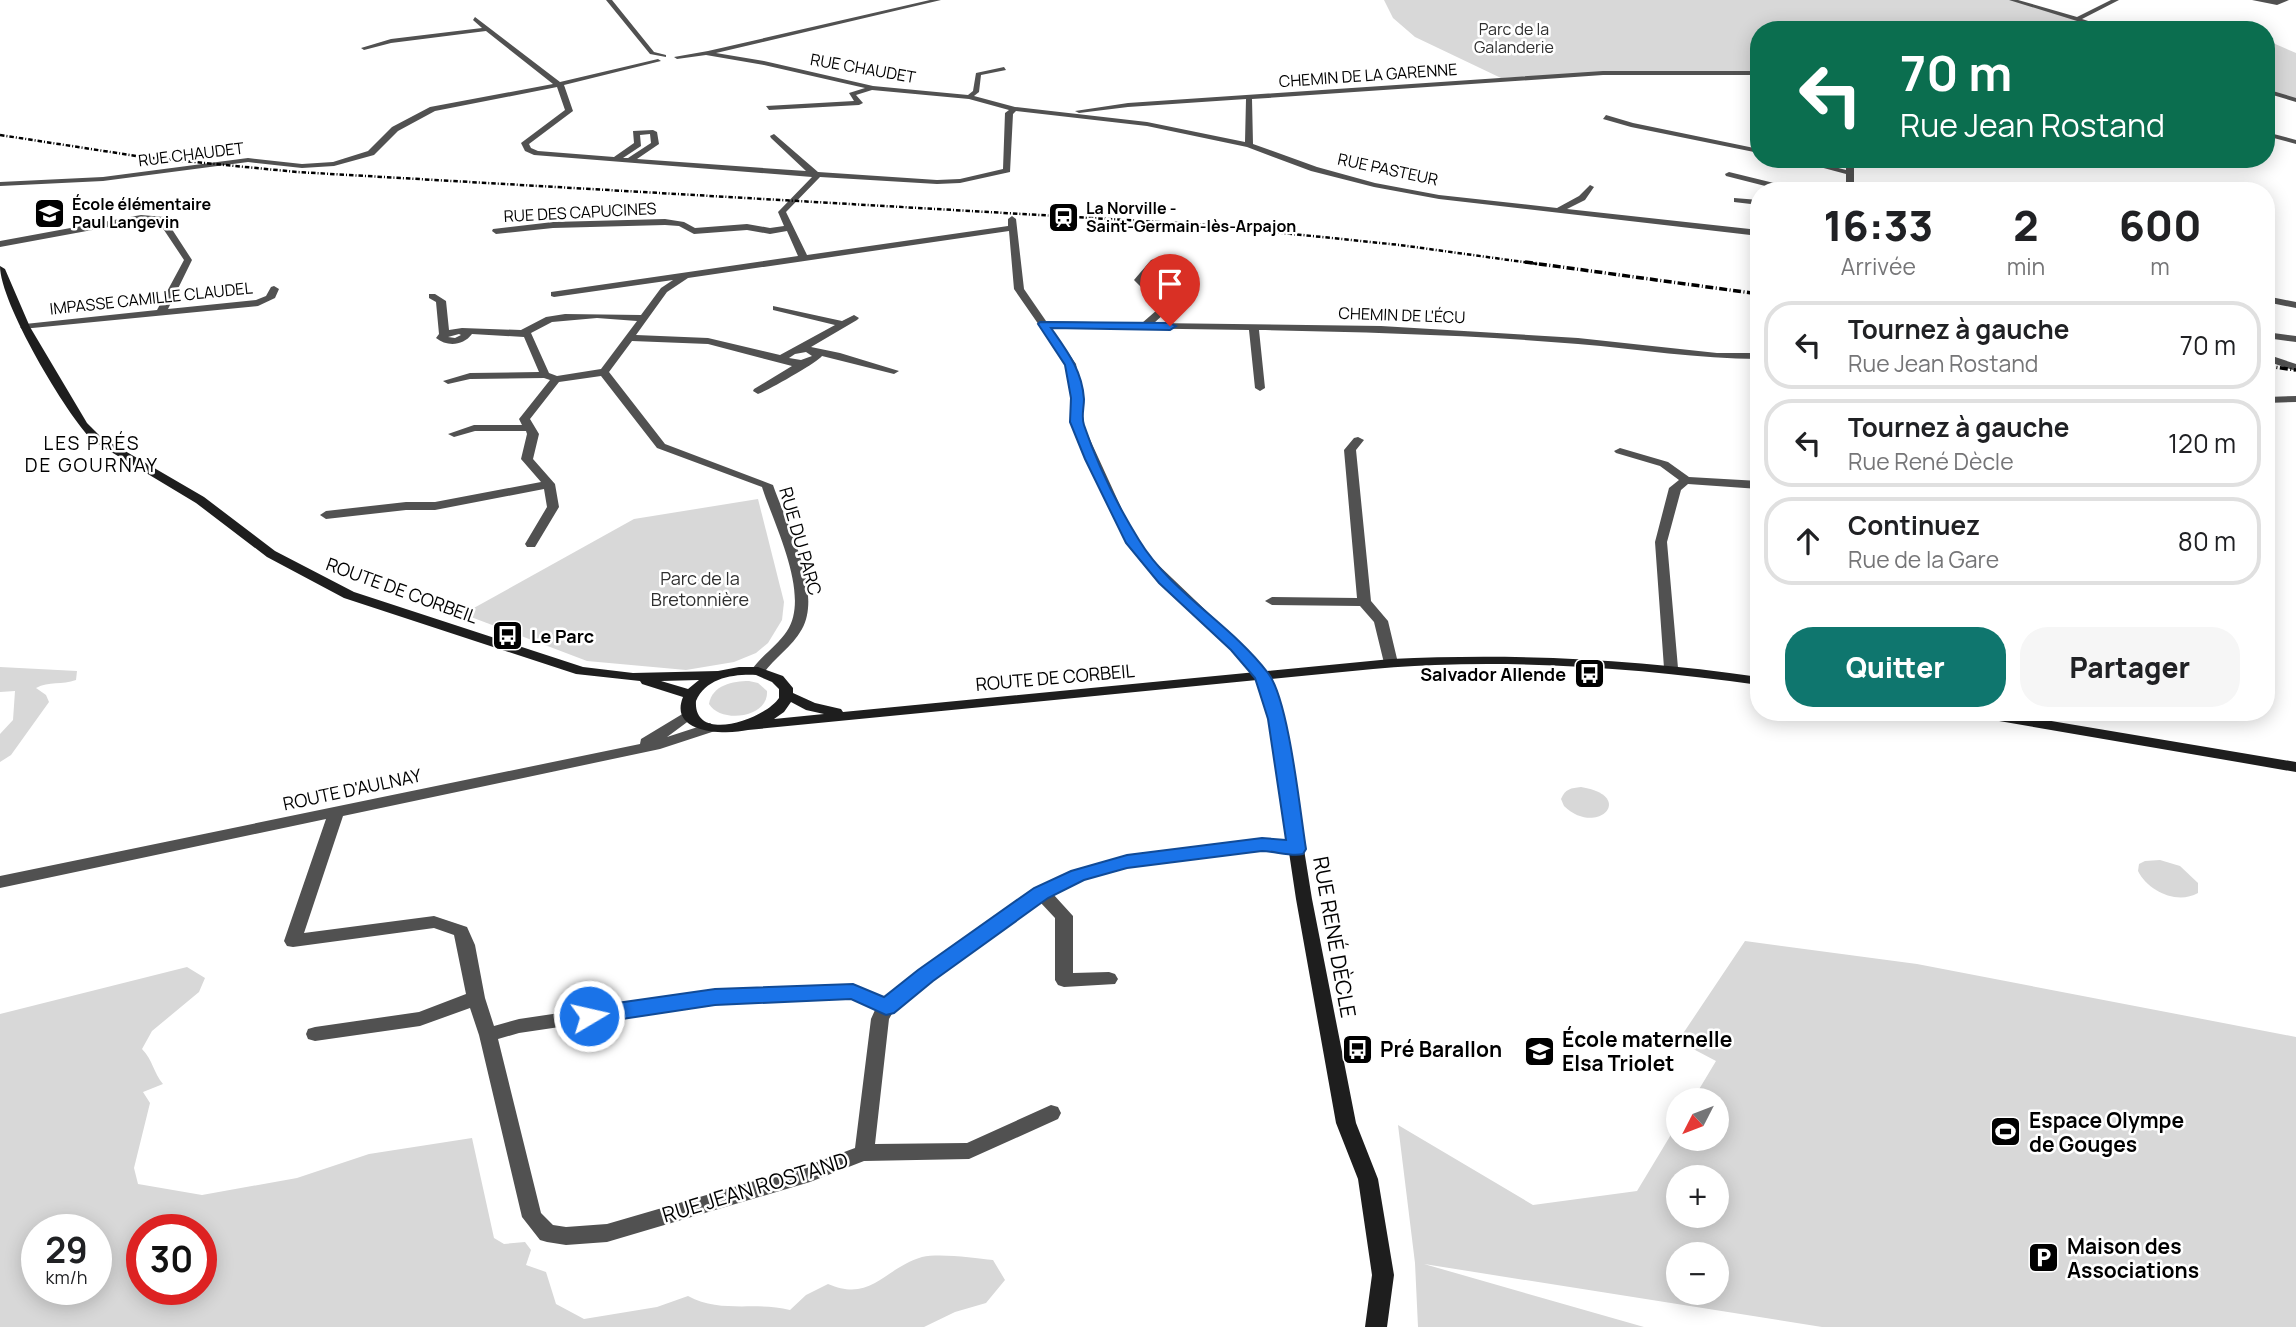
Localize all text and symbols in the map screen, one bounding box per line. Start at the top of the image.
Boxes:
park label: Parc de la Galanderie [1474,18,1554,58]
text: 70 m [1900,39,2012,106]
street label: RUE CHAUDET [809,48,918,88]
icon: left [1785,49,1876,140]
street label: CHEMIN DE LA GARENNE [1278,58,1458,92]
text: Rue Jean Rostand [1900,103,2165,147]
street label: RUE CHAUDET [137,137,246,171]
street label: RUE PASTEUR [1336,148,1440,190]
place label: École élémentaire Paul Langevin [72,193,212,233]
school or university icon: École élémentaire Paul Langevin [32,196,66,230]
text: 16:33 [1823,196,1933,254]
text: 2 [2013,196,2039,254]
text: 600 [2119,196,2202,254]
street label: RUE DES CAPUCINES [503,197,657,227]
place label: La Norville - Saint-Germain-lès-Arpajon [1086,197,1296,237]
station icon: La Norville - Saint-Germain-lès-Arpajon [1046,200,1080,234]
text: Arrivée [1841,250,1916,282]
text: min [2007,250,2045,282]
text: m [2150,250,2170,282]
pin [1140,254,1200,326]
icon: arrive [1151,265,1189,303]
street label: IMPASSE CAMILLE CLAUDEL [48,276,254,320]
street label: CHEMIN DE L'ÉCU [1338,302,1466,328]
text: Tournez à gauche [1848,311,2069,347]
icon: left [1789,326,1827,364]
text: 70 m [2180,327,2236,363]
text: Rue Jean Rostand [1848,347,2038,379]
text: Tournez à gauche [1848,409,2069,445]
icon: left [1789,424,1827,462]
text: 120 m [2168,425,2236,461]
district label: LES PRÉS DE GOURNAY [25,430,159,478]
text: Rue René Dècle [1848,445,2014,477]
street label: RUE DU PARC [774,484,828,598]
text: Continuez [1848,507,1980,543]
icon: ahead [1789,522,1827,560]
text: 80 m [2178,523,2236,559]
text: Rue de la Gare [1848,543,1999,575]
street label: ROUTE DE CORBEIL [323,551,481,629]
park label: Parc de la Bretonnière [651,566,749,611]
bus stop icon: Le Parc [491,619,525,653]
place label: Le Parc [531,624,594,648]
button: Quitter [1785,627,2006,707]
button: Partager [2020,627,2240,707]
bus stop icon: Salvador Allende [1572,657,1606,691]
street label: ROUTE DE CORBEIL [975,658,1135,696]
place label: Salvador Allende [1420,662,1566,686]
street label: ROUTE D'AULNAY [281,762,424,815]
street label: RUE RENÉ DÈCLE [1307,854,1363,1020]
position arrow [552,979,626,1053]
place label: École maternelle Elsa Triolet [1562,1025,1732,1077]
bus stop icon: Pré Barallon [1340,1032,1374,1066]
school or university icon: École maternelle Elsa Triolet [1522,1034,1556,1068]
place label: Pré Barallon [1380,1035,1502,1063]
north arrow [1666,1088,1729,1152]
map controls [1666,1088,1729,1305]
place label: Espace Olympe de Gouges [2029,1106,2184,1158]
sports icon: Espace Olympe de Gouges [1989,1115,2023,1149]
street label: RUE JEAN ROSTAND [659,1145,851,1229]
button: + [1666,1165,1729,1228]
speed limit sign: 30 [126,1214,217,1305]
text: 29 [45,1226,88,1274]
place label: Maison des Associations [2067,1232,2199,1284]
parking icon: Maison des Associations [2027,1241,2061,1275]
button: − [1666,1242,1729,1305]
text: km/h [46,1265,87,1289]

